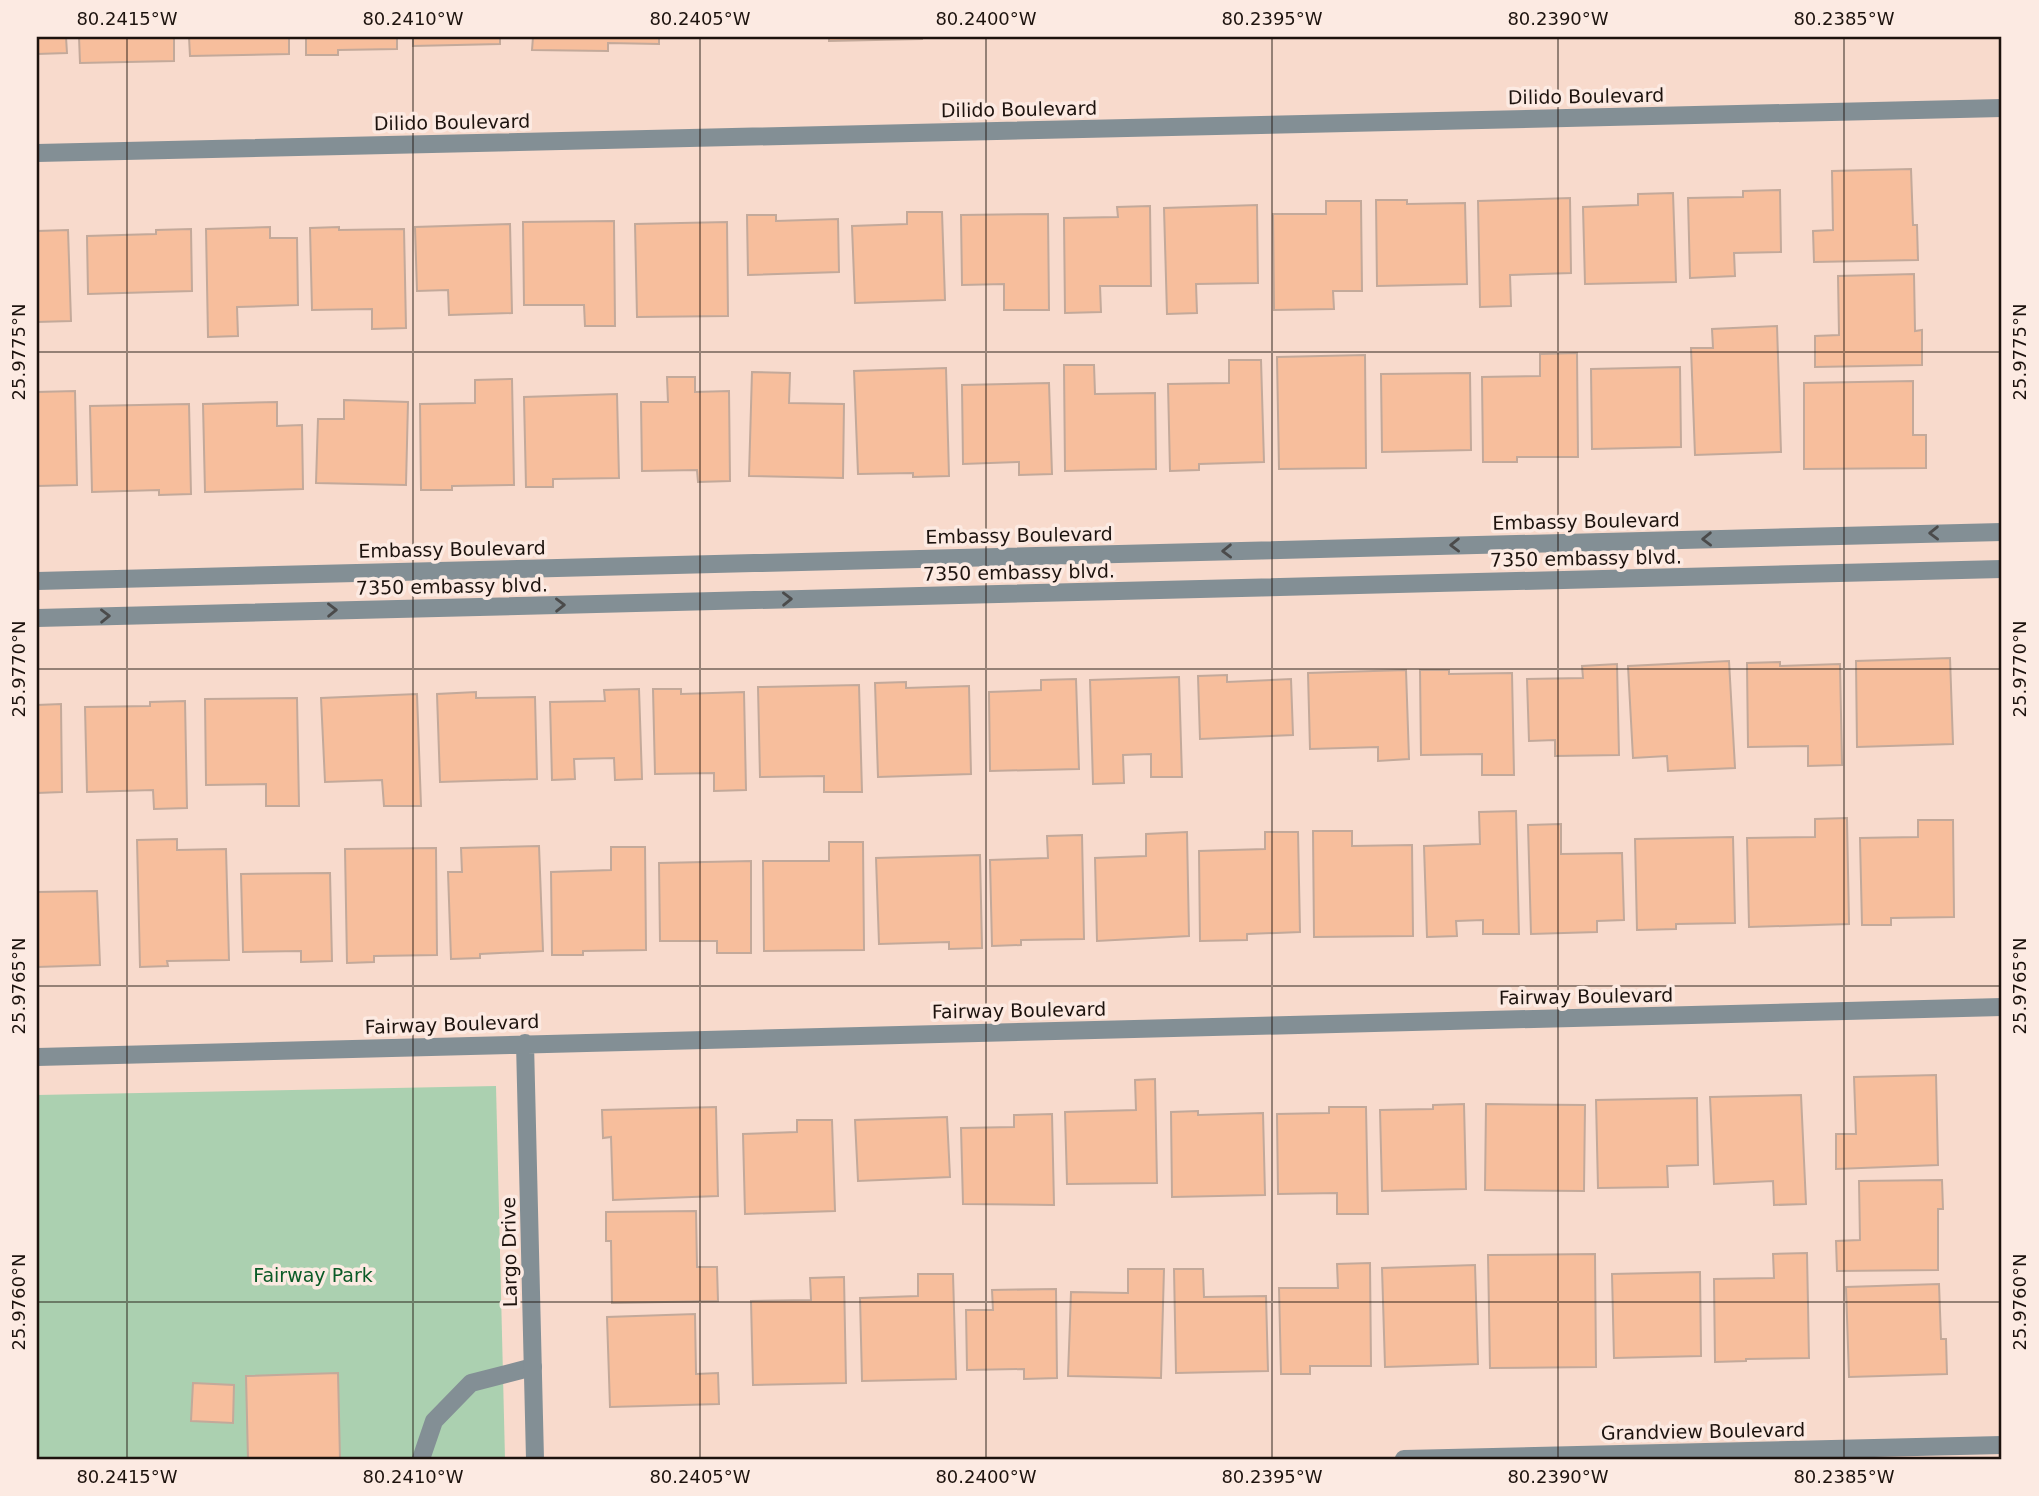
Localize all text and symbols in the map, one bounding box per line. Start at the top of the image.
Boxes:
text: 80.2415°W [76,8,178,29]
text: 80.2410°W [362,8,464,29]
text: 80.2405°W [649,8,751,29]
text: 80.2400°W [935,8,1037,29]
text: 80.2395°W [1221,8,1323,29]
text: 80.2390°W [1507,8,1609,29]
text: 80.2385°W [1793,8,1895,29]
street label: Dilido Boulevard [1508,84,1664,108]
street label: Dilido Boulevard [941,97,1097,121]
street label: Dilido Boulevard [374,110,530,134]
text: 25.9775°N [8,304,29,400]
text: 25.9775°N [2009,304,2030,400]
street label: Embassy Boulevard [1492,508,1680,534]
street label: Embassy Boulevard [925,522,1113,548]
one-way arrow [1928,526,1939,541]
one-way arrow [1701,531,1711,547]
street label: Embassy Boulevard [358,536,546,562]
one-way arrow [1449,538,1460,553]
one-way arrow [1221,543,1232,559]
street label: 7350 embassy blvd. [1490,545,1682,571]
street label: 7350 embassy blvd. [923,559,1115,585]
street label: 7350 embassy blvd. [356,573,548,599]
one-way arrow [783,591,793,607]
one-way arrow [555,597,566,612]
one-way arrow [327,603,338,618]
one-way arrow [100,608,111,624]
text: 25.9770°N [8,621,29,717]
text: 25.9770°N [2009,621,2030,717]
text: 25.9765°N [8,938,29,1034]
text: 25.9765°N [2009,938,2030,1034]
street label: Fairway Boulevard [1499,983,1673,1009]
street label: Fairway Boulevard [932,997,1106,1023]
street label: Fairway Boulevard [364,1010,540,1038]
street label: Largo Drive [497,1197,521,1307]
text: 25.9760°N [8,1254,29,1350]
text: 25.9760°N [2009,1254,2030,1350]
park label: Fairway Park [253,1264,373,1286]
street label: Grandview Boulevard [1601,1418,1805,1444]
text: 80.2415°W [76,1466,178,1487]
text: 80.2410°W [362,1466,464,1487]
text: 80.2405°W [649,1466,751,1487]
text: 80.2400°W [935,1466,1037,1487]
text: 80.2395°W [1221,1466,1323,1487]
text: 80.2390°W [1507,1466,1609,1487]
text: 80.2385°W [1793,1466,1895,1487]

